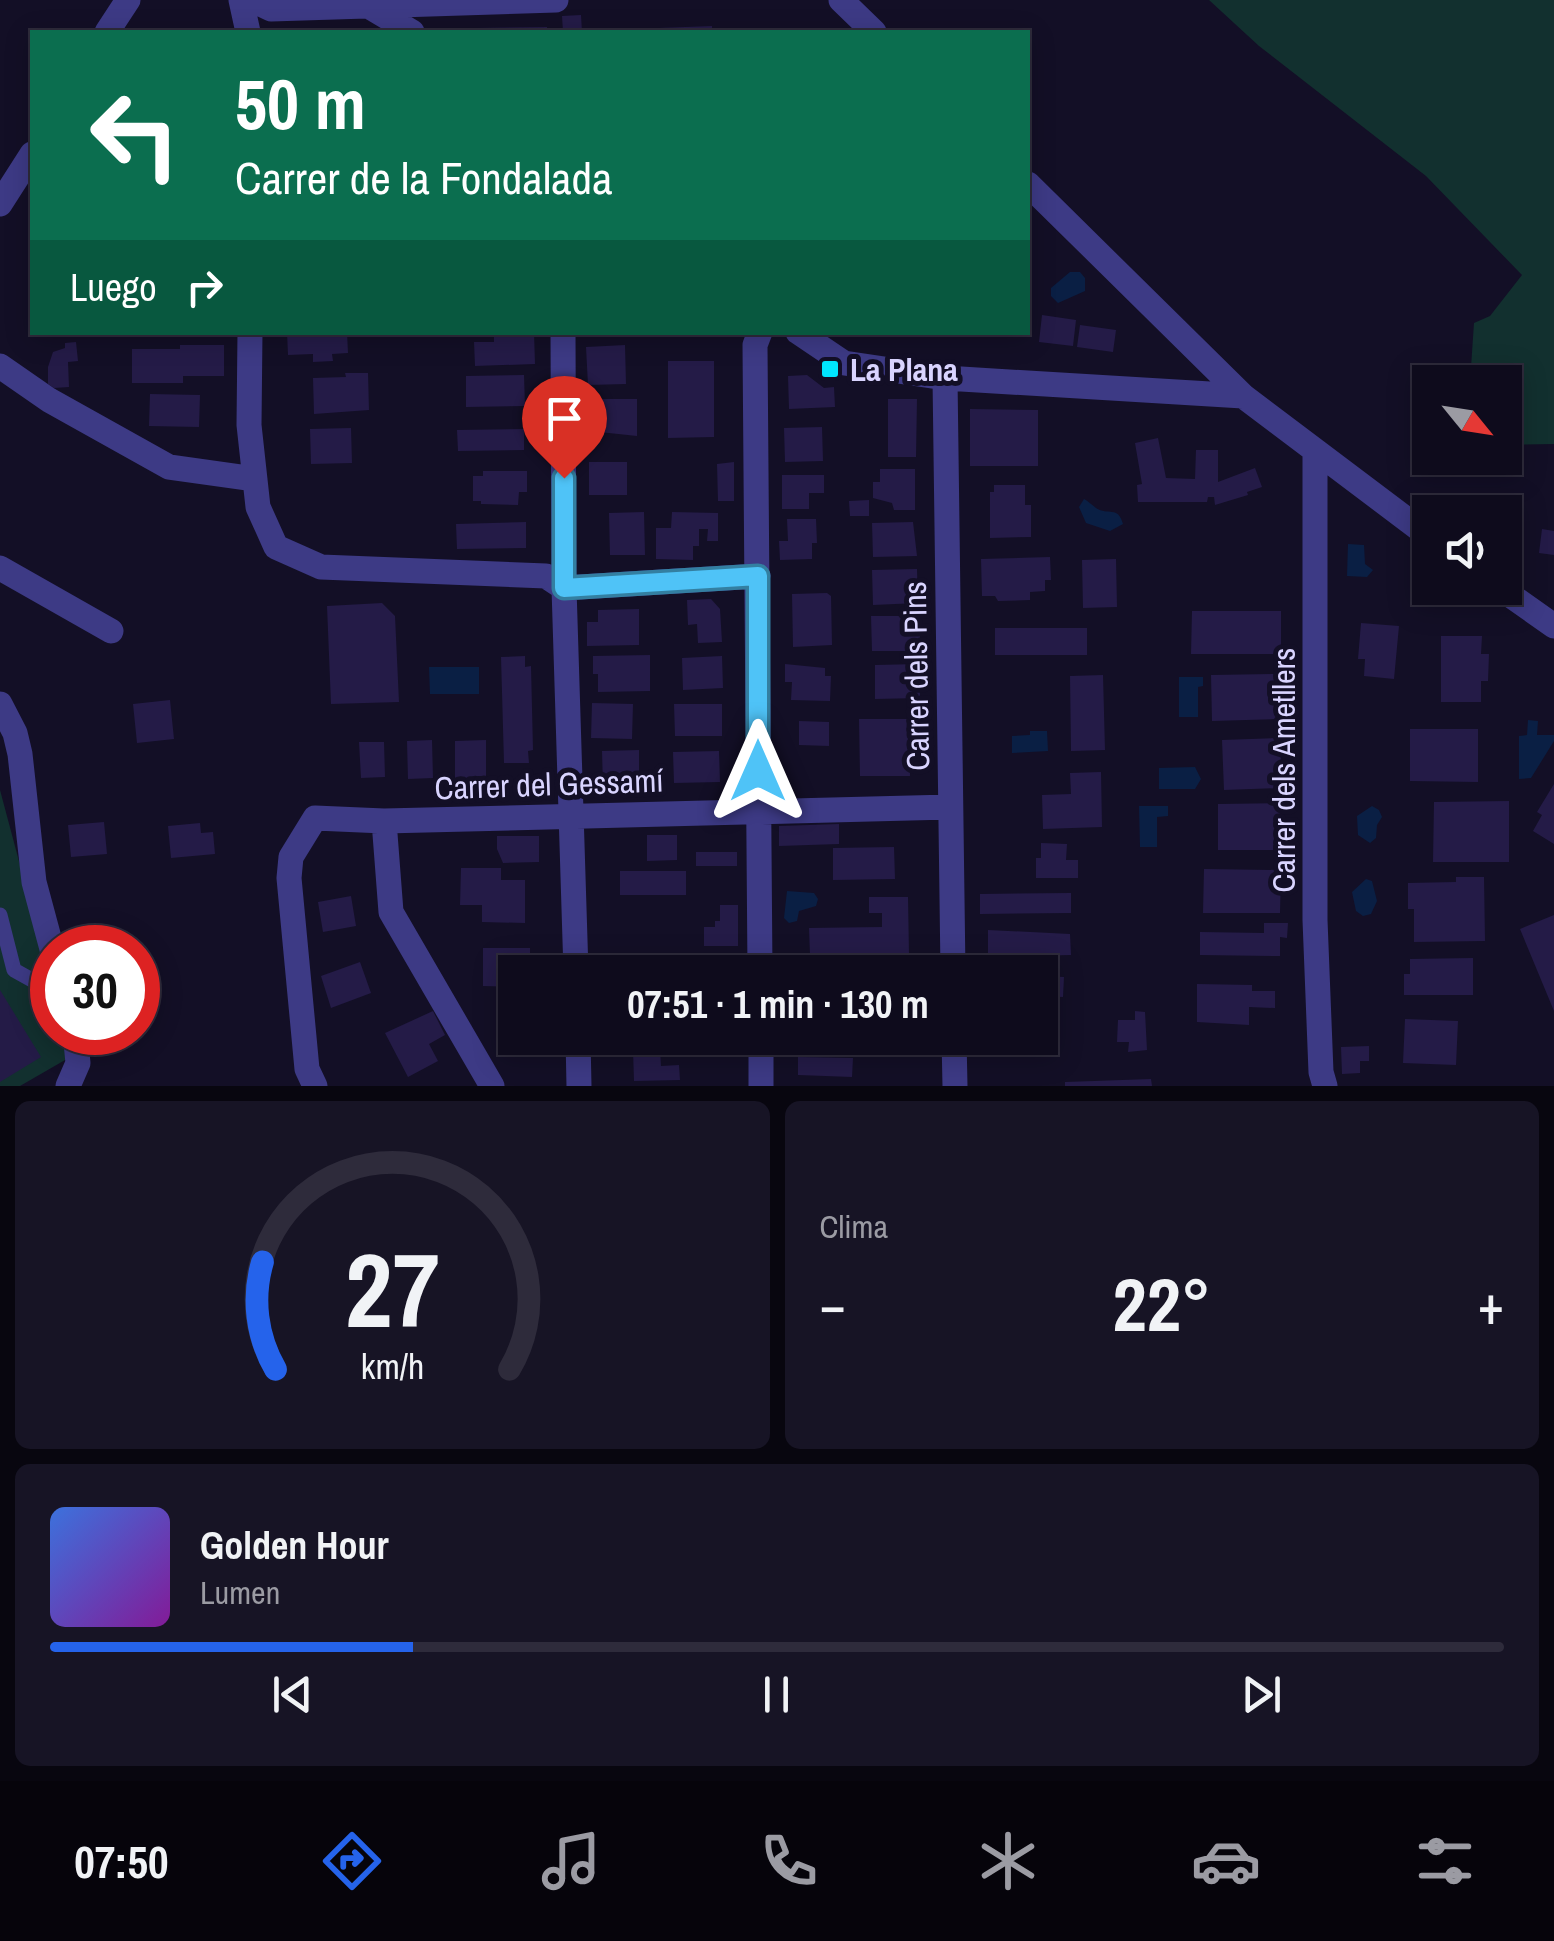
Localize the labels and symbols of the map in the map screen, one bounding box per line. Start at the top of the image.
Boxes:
place label: La Plana [850,348,958,391]
marker: La Plana [819,358,841,380]
north arrow [1412,365,1522,475]
pin [522,376,607,479]
street label: Carrer dels Pins [893,581,939,771]
street label: Carrer dels Ametllers [1262,648,1305,892]
position arrow [706,719,810,823]
street label: Carrer del Gessamí [434,758,665,809]
speed limit sign: 30 [30,925,160,1055]

